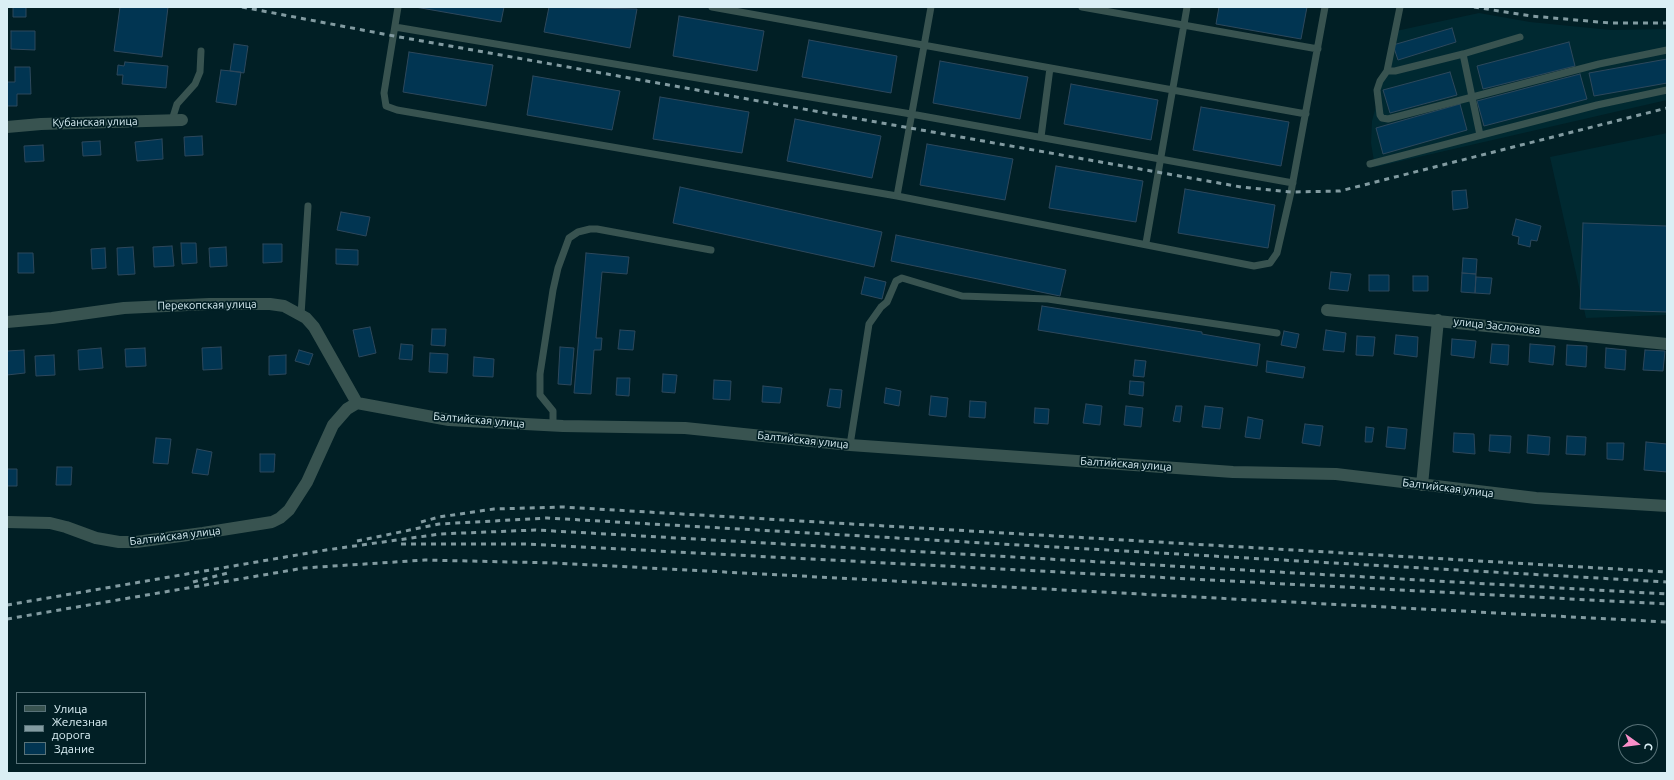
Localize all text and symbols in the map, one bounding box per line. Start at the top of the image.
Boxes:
street label: Кубанская улица [52,115,138,129]
street label: Перекопская улица [157,298,257,312]
street label: улица Заслонова [1453,315,1541,337]
street label: Балтийская улица [433,409,525,431]
street label: Балтийская улица [757,429,849,451]
street label: Балтийская улица [1080,454,1172,474]
street label: Балтийская улица [1402,476,1494,500]
street label: Балтийская улица [129,524,221,548]
legend [16,692,146,764]
text: Улица [54,702,87,715]
text: Железная дорога [52,715,108,741]
north arrow [1618,724,1658,764]
text: Здание [54,742,95,755]
text: С [1642,742,1655,752]

